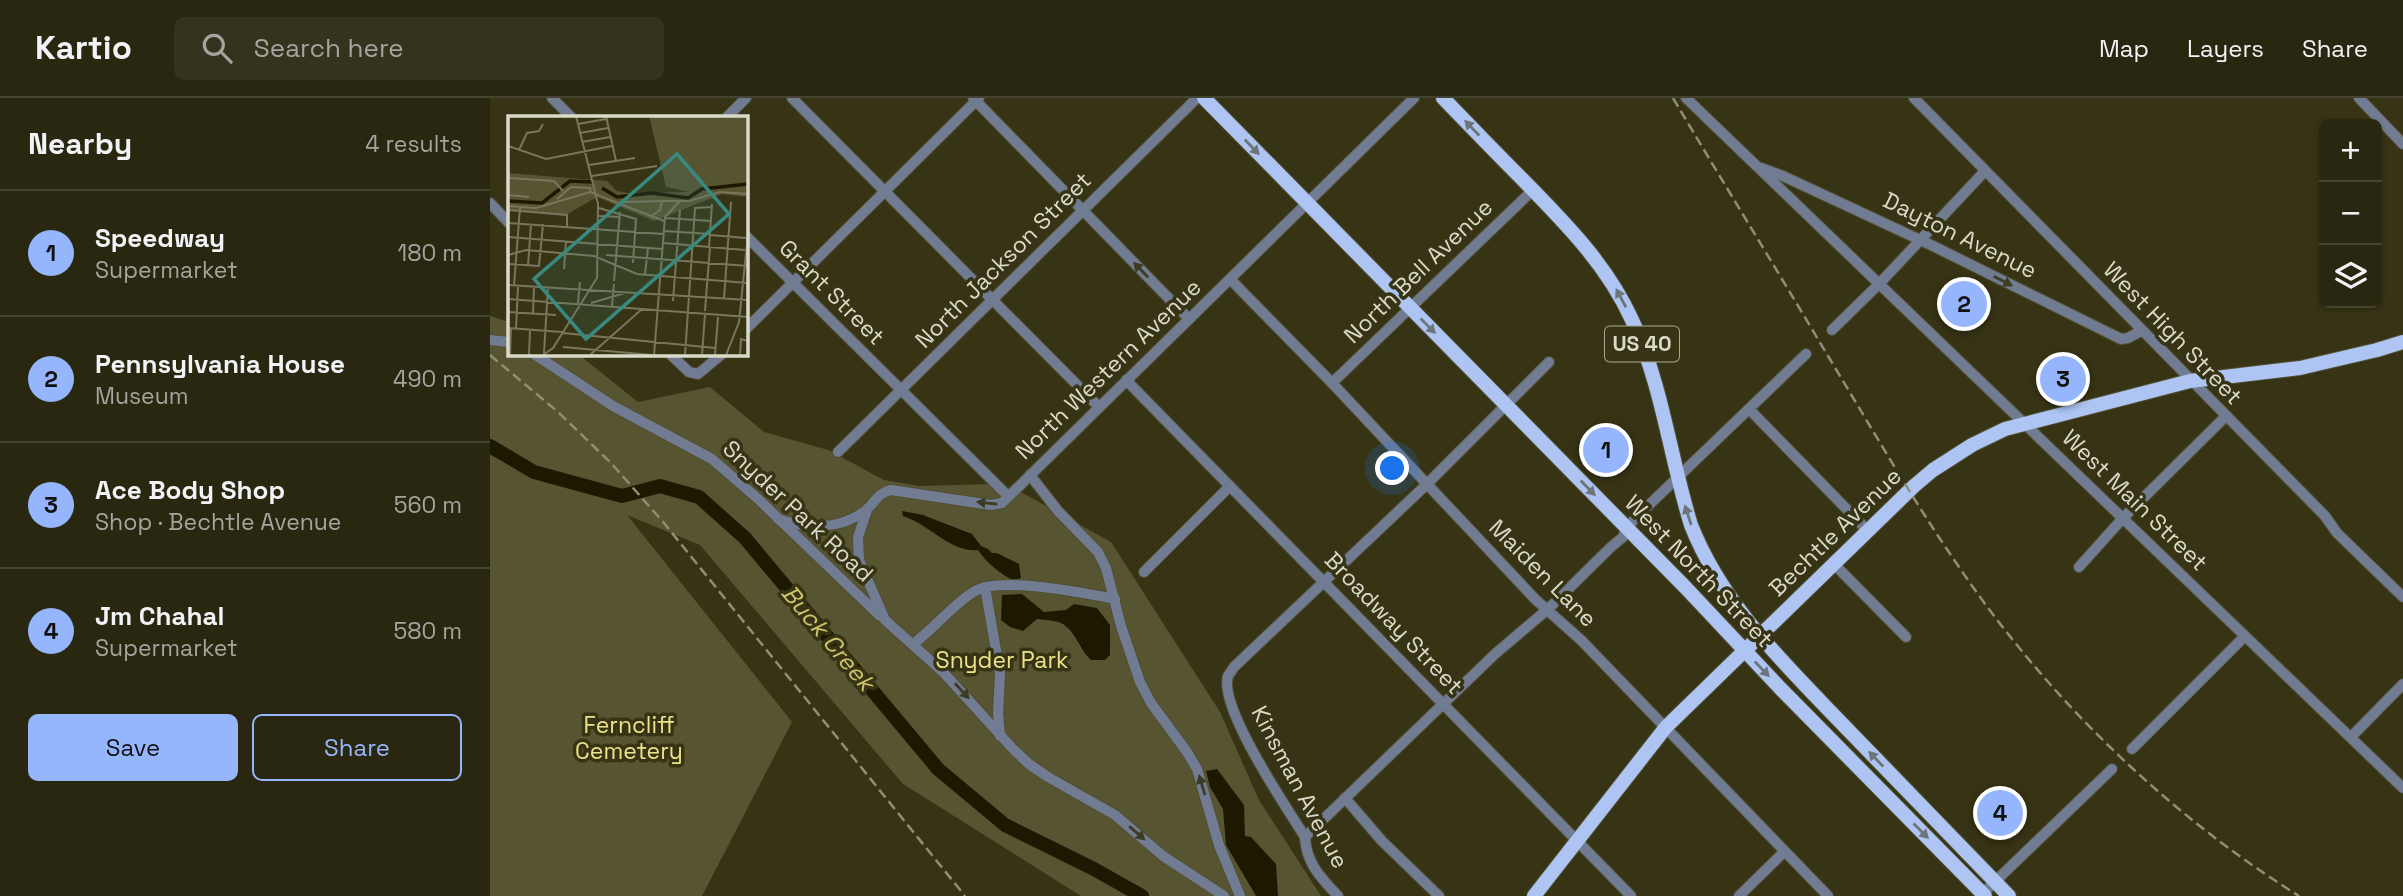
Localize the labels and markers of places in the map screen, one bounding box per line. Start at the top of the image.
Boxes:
pin: 2 [1941,278,1987,330]
pin: 3 [2040,353,2086,405]
pin: 1 [1583,424,1629,476]
pin: 4 [1977,787,2023,839]

